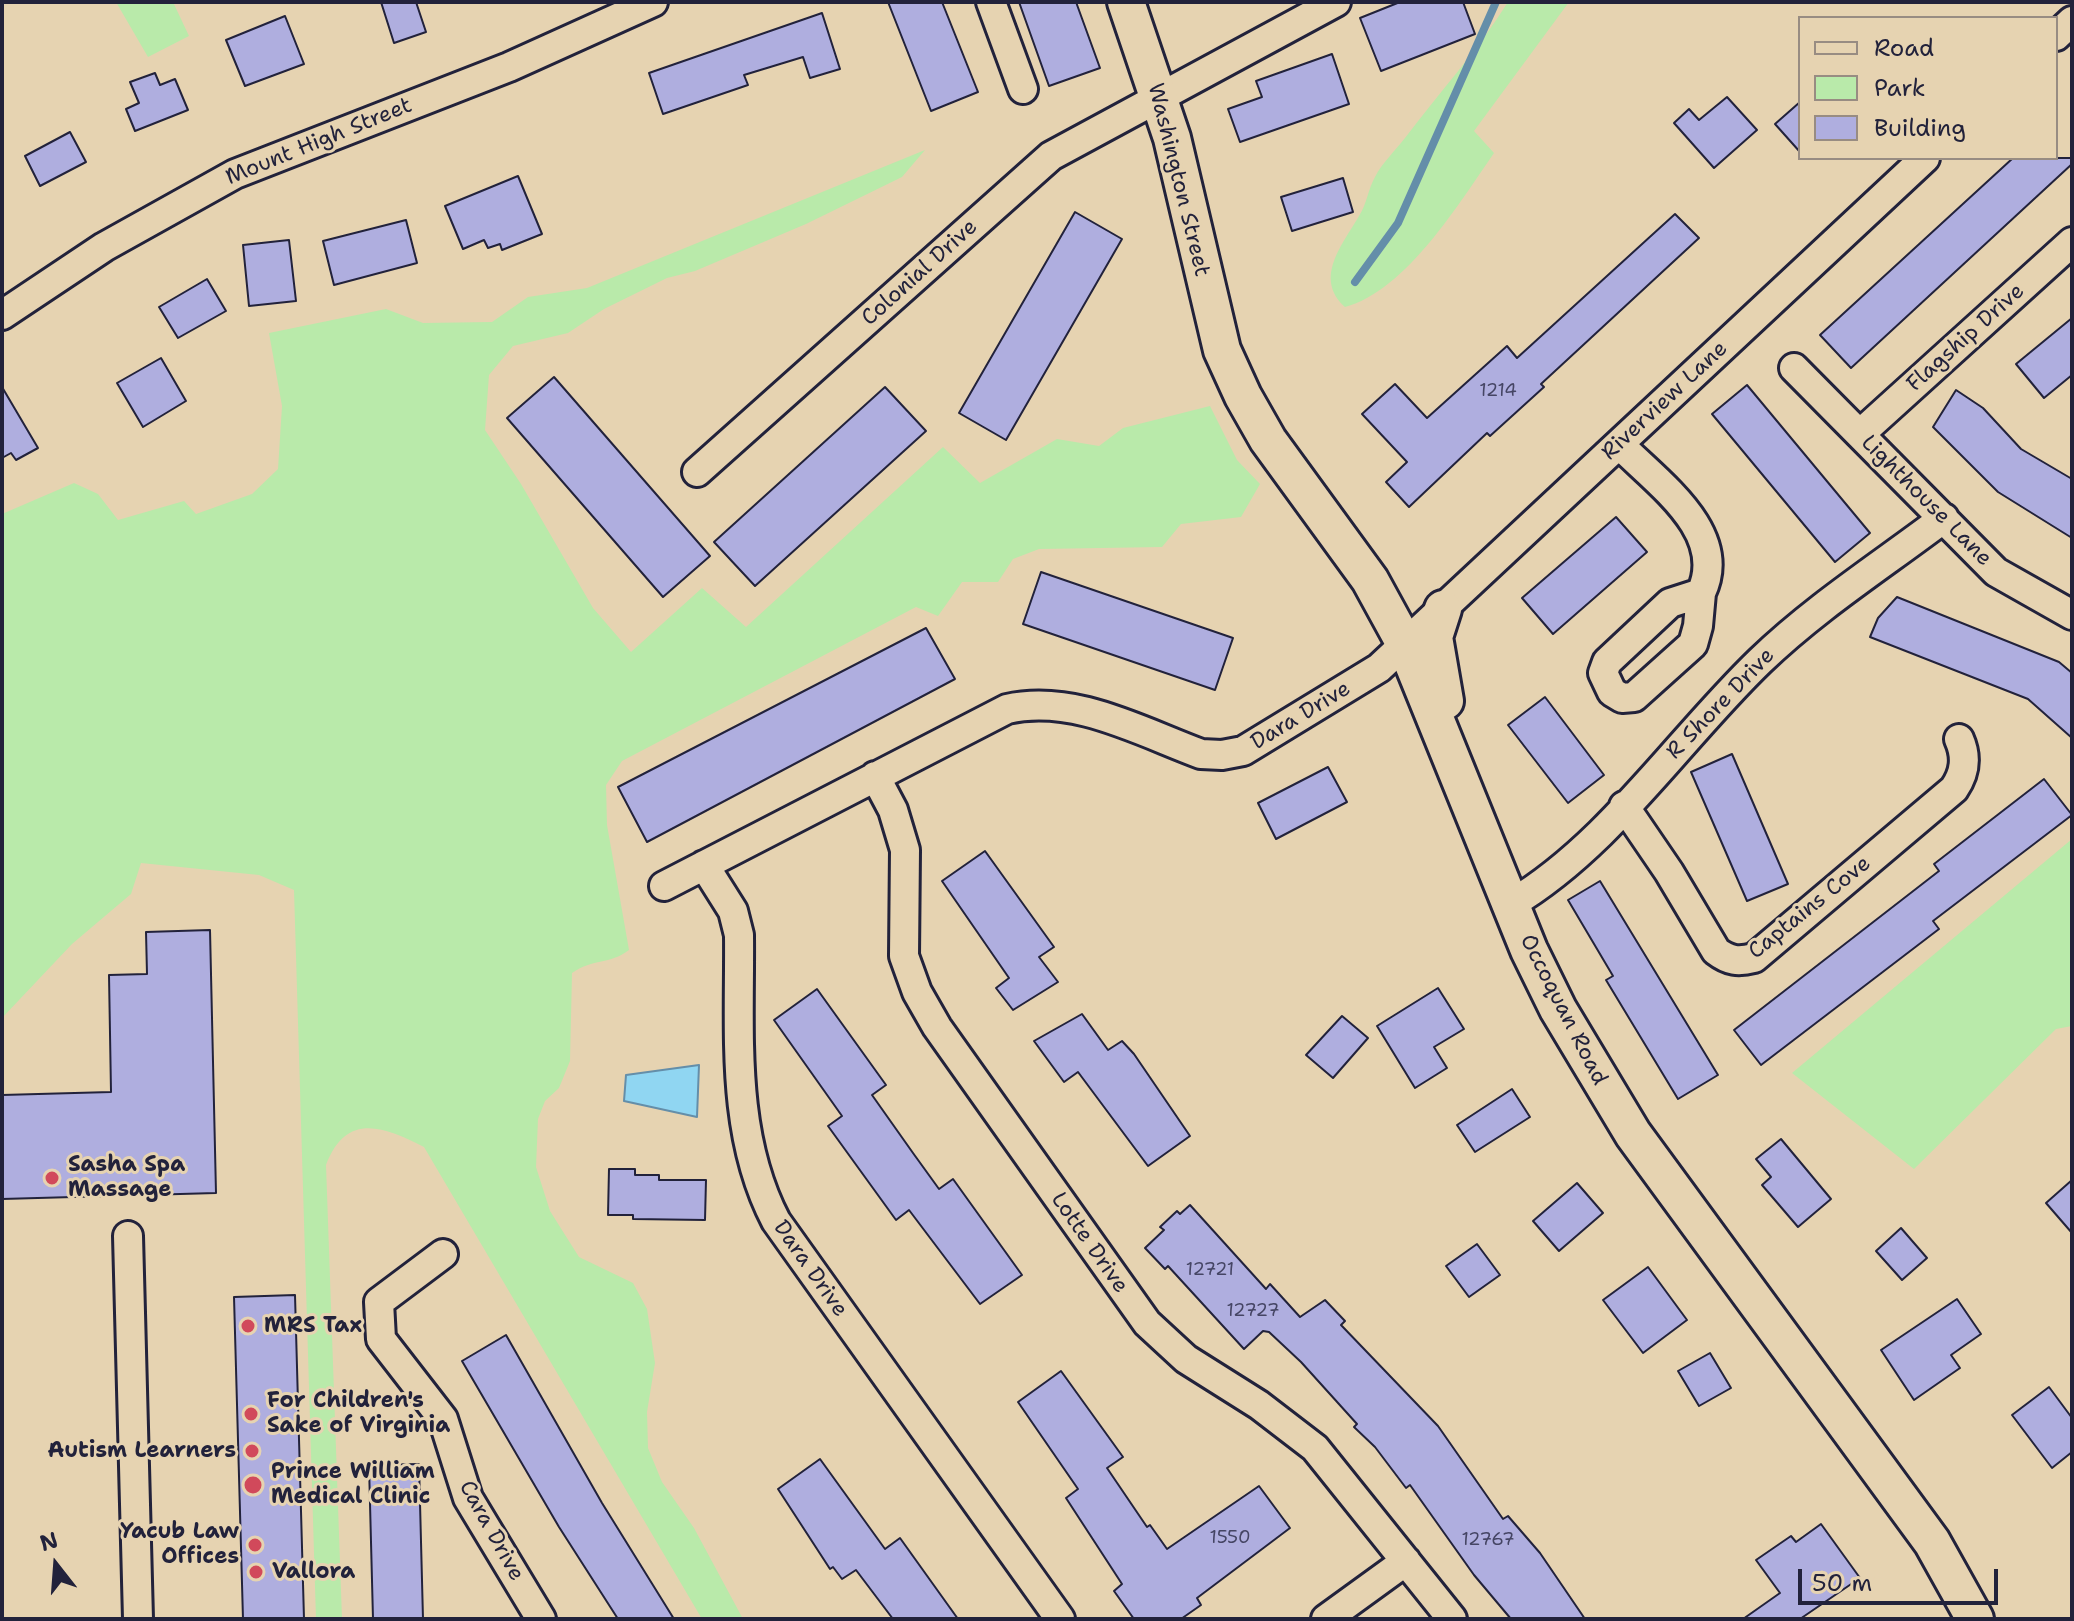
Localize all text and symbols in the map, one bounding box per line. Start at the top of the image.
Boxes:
legend [1798,16,2058,160]
text: Road [1874,32,1934,64]
text: Park [1874,72,1926,104]
street label: Washington Street [1141,81,1215,279]
street label: Mount High Street [222,93,416,191]
text: Building [1874,112,1966,144]
street label: Colonial Drive [857,214,983,332]
street label: Flagship Drive [1902,278,2030,398]
street label: Riverview Lane [1597,336,1733,466]
house number: 1214 [1479,380,1517,402]
street label: Lighthouse Lane [1855,430,1997,572]
street label: R Shore Drive [1661,643,1781,765]
street label: Dara Drive [1246,676,1356,756]
street label: Captains Cove [1744,851,1876,965]
street label: Occoquan Road [1514,930,1612,1090]
place label: Sasha Spa Massage [68,1152,185,1204]
marker: Sasha Spa Massage [43,1169,61,1187]
street label: Lotte Drive [1045,1188,1133,1298]
street label: Dara Drive [767,1216,853,1322]
house number: 12721 [1186,1259,1234,1281]
house number: 12727 [1227,1300,1279,1322]
place label: MRS Tax [264,1313,362,1339]
marker: MRS Tax [239,1317,257,1335]
place label: For Children's Sake of Virginia [267,1388,450,1440]
marker: For Children's Sake of Virginia [242,1405,260,1423]
place label: Autism Learners [48,1438,236,1464]
marker: Autism Learners [243,1442,261,1460]
place label: Prince William Medical Clinic [271,1459,435,1510]
marker: Prince William Medical Clinic [242,1474,264,1496]
street label: Cara Drive [453,1476,529,1586]
place label: Yacub Law Offices [120,1519,239,1570]
north arrow [16,1525,96,1605]
text: N [36,1525,61,1558]
house number: 1550 [1209,1527,1251,1549]
house number: 12767 [1462,1529,1514,1551]
marker: Yacub Law Offices [246,1536,264,1554]
scale bar [1802,1553,2002,1603]
place label: Vallora [272,1559,355,1585]
marker: Vallora [247,1563,265,1581]
text: 50 m [1812,1567,1872,1599]

